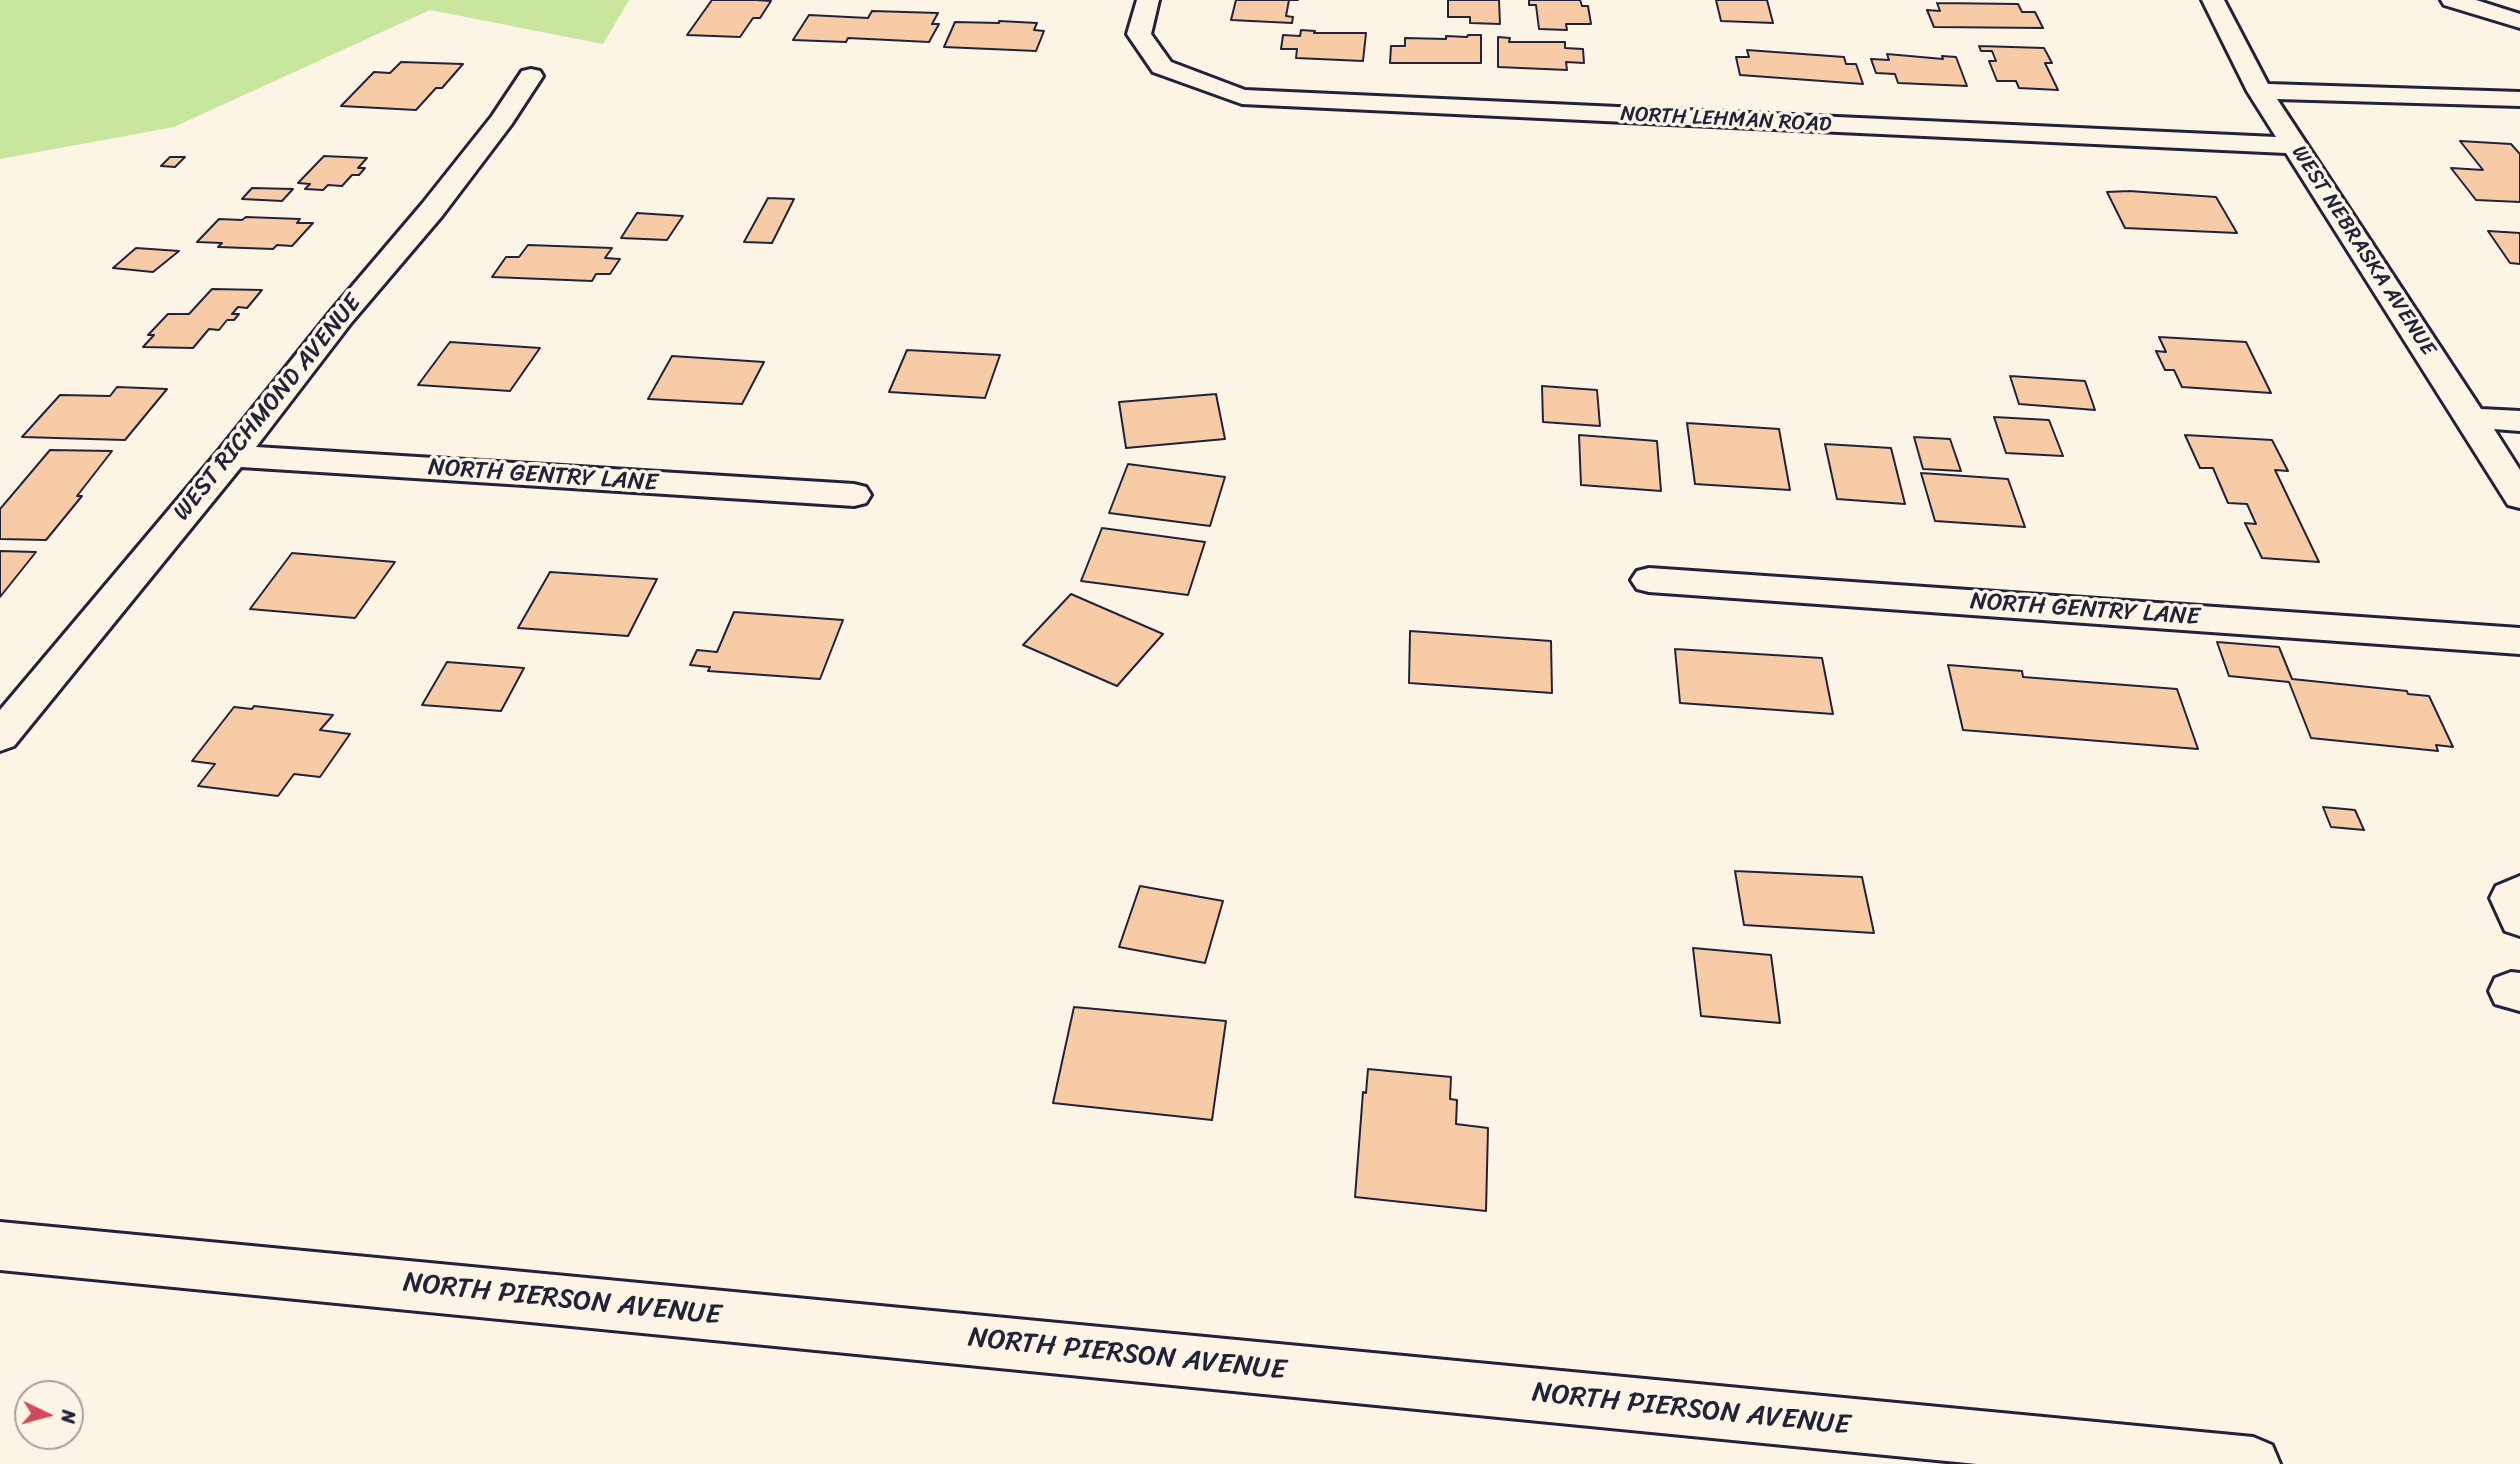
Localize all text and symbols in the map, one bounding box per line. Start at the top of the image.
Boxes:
street label: NORTH LEHMAN ROAD [1620,102,1832,138]
street label: WEST NEBRASKA AVENUE [2286,141,2440,361]
street label: WEST RICHMOND AVENUE [168,289,368,527]
street label: NORTH GENTRY LANE [427,454,659,498]
street label: NORTH GENTRY LANE [1969,588,2201,632]
street label: NORTH PIERSON AVENUE [401,1267,723,1333]
street label: NORTH PIERSON AVENUE [966,1322,1288,1388]
street label: NORTH PIERSON AVENUE [1530,1377,1852,1443]
north arrow [14,1380,84,1450]
text: N [51,1409,85,1425]

